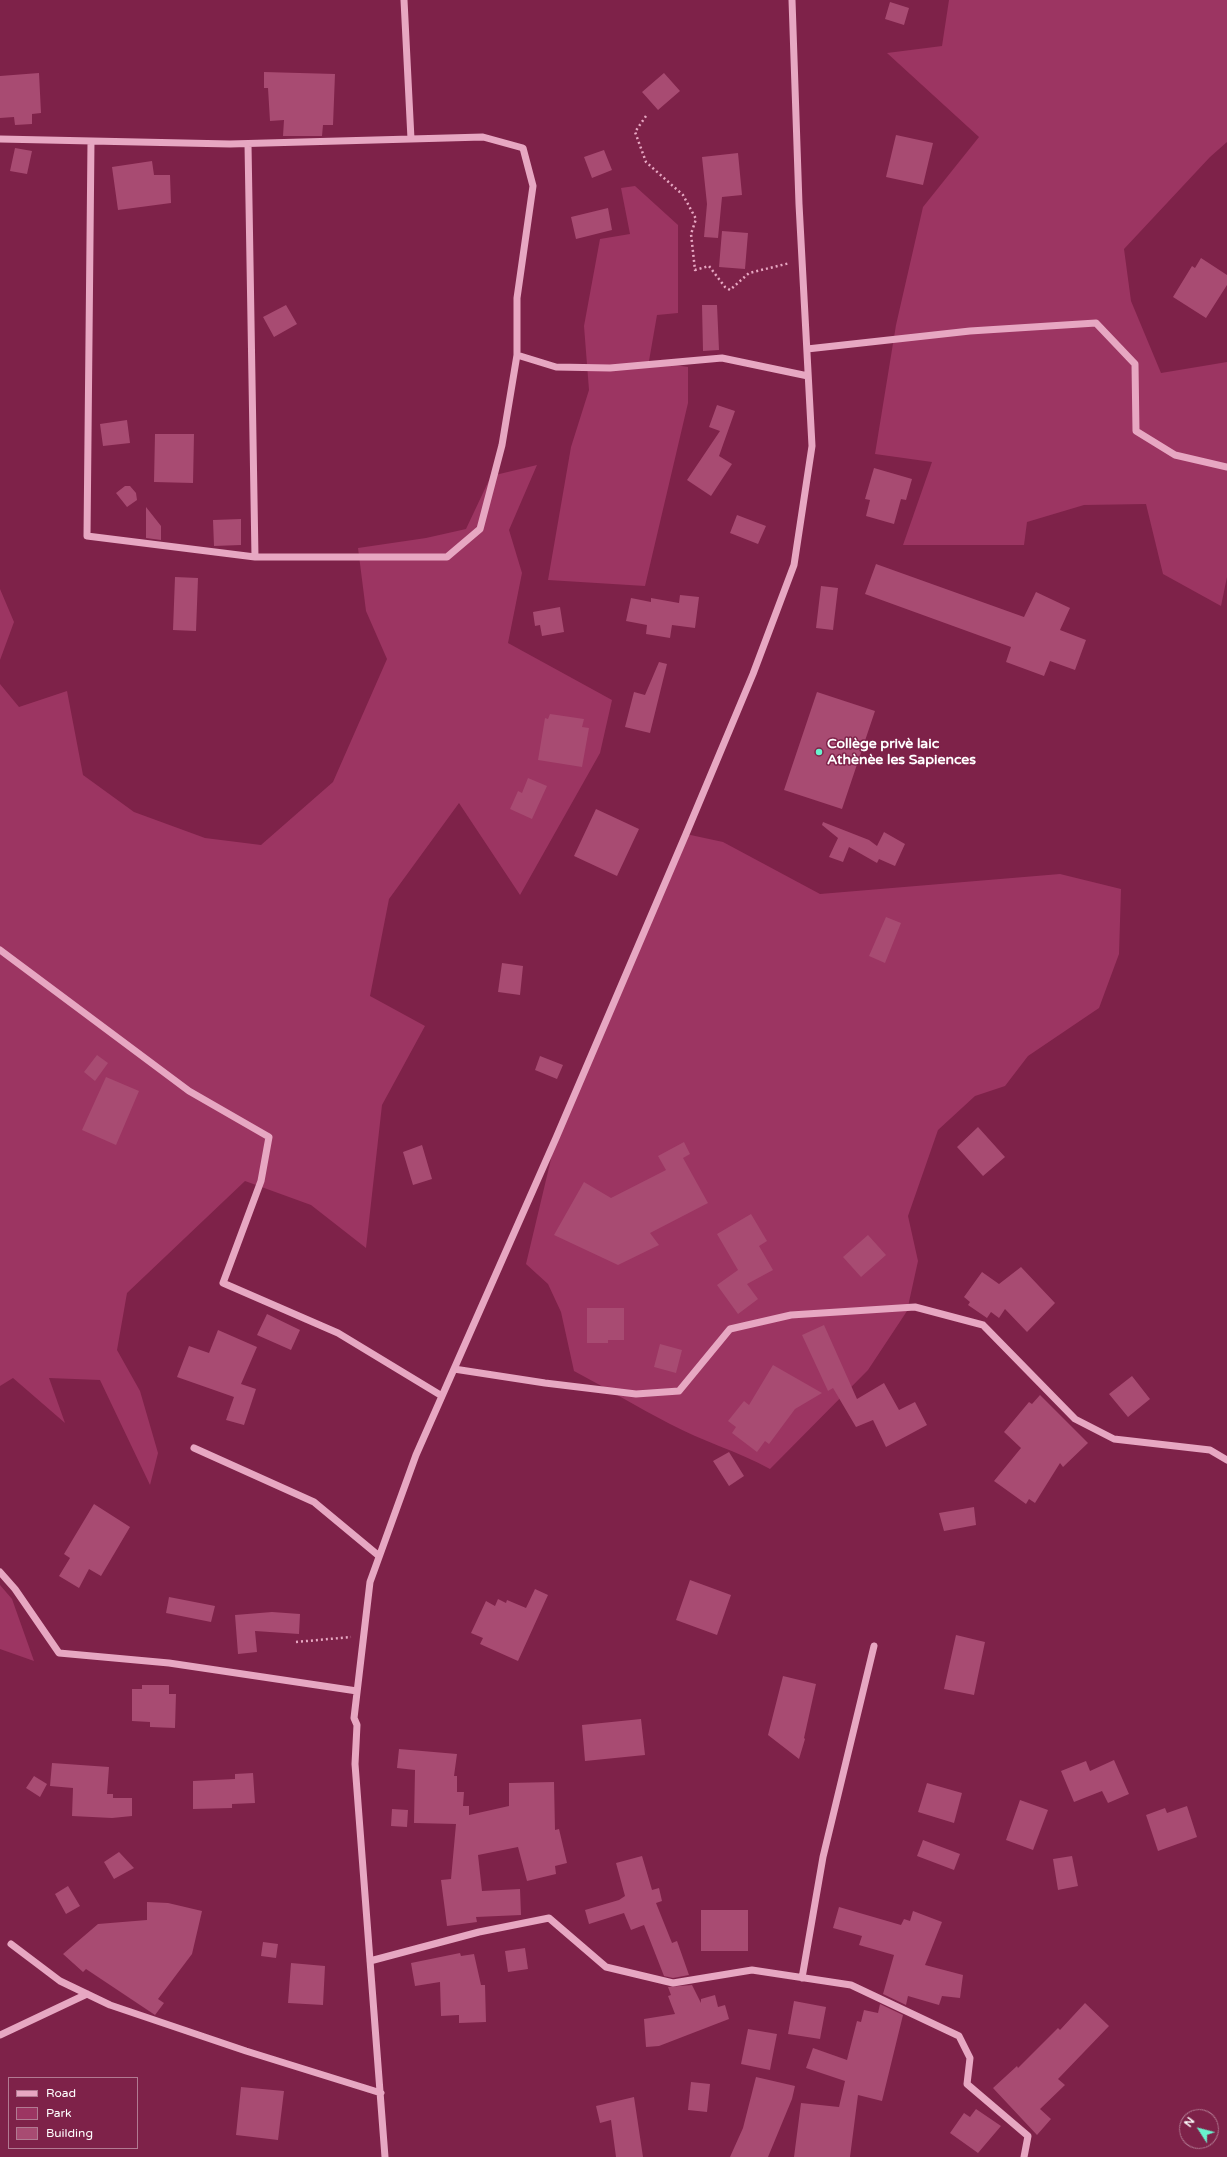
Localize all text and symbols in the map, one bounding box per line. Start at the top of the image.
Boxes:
place label: Collège privè laic Athènèe les Sapiences [827,736,976,768]
marker: Collège privè laic Athènèe les Sapiences [814,747,824,757]
legend [8,2077,138,2149]
text: Road [46,2086,76,2100]
text: Park [46,2106,72,2120]
north arrow [1179,2109,1219,2149]
text: N [1182,2115,1198,2130]
text: Building [46,2126,93,2140]

